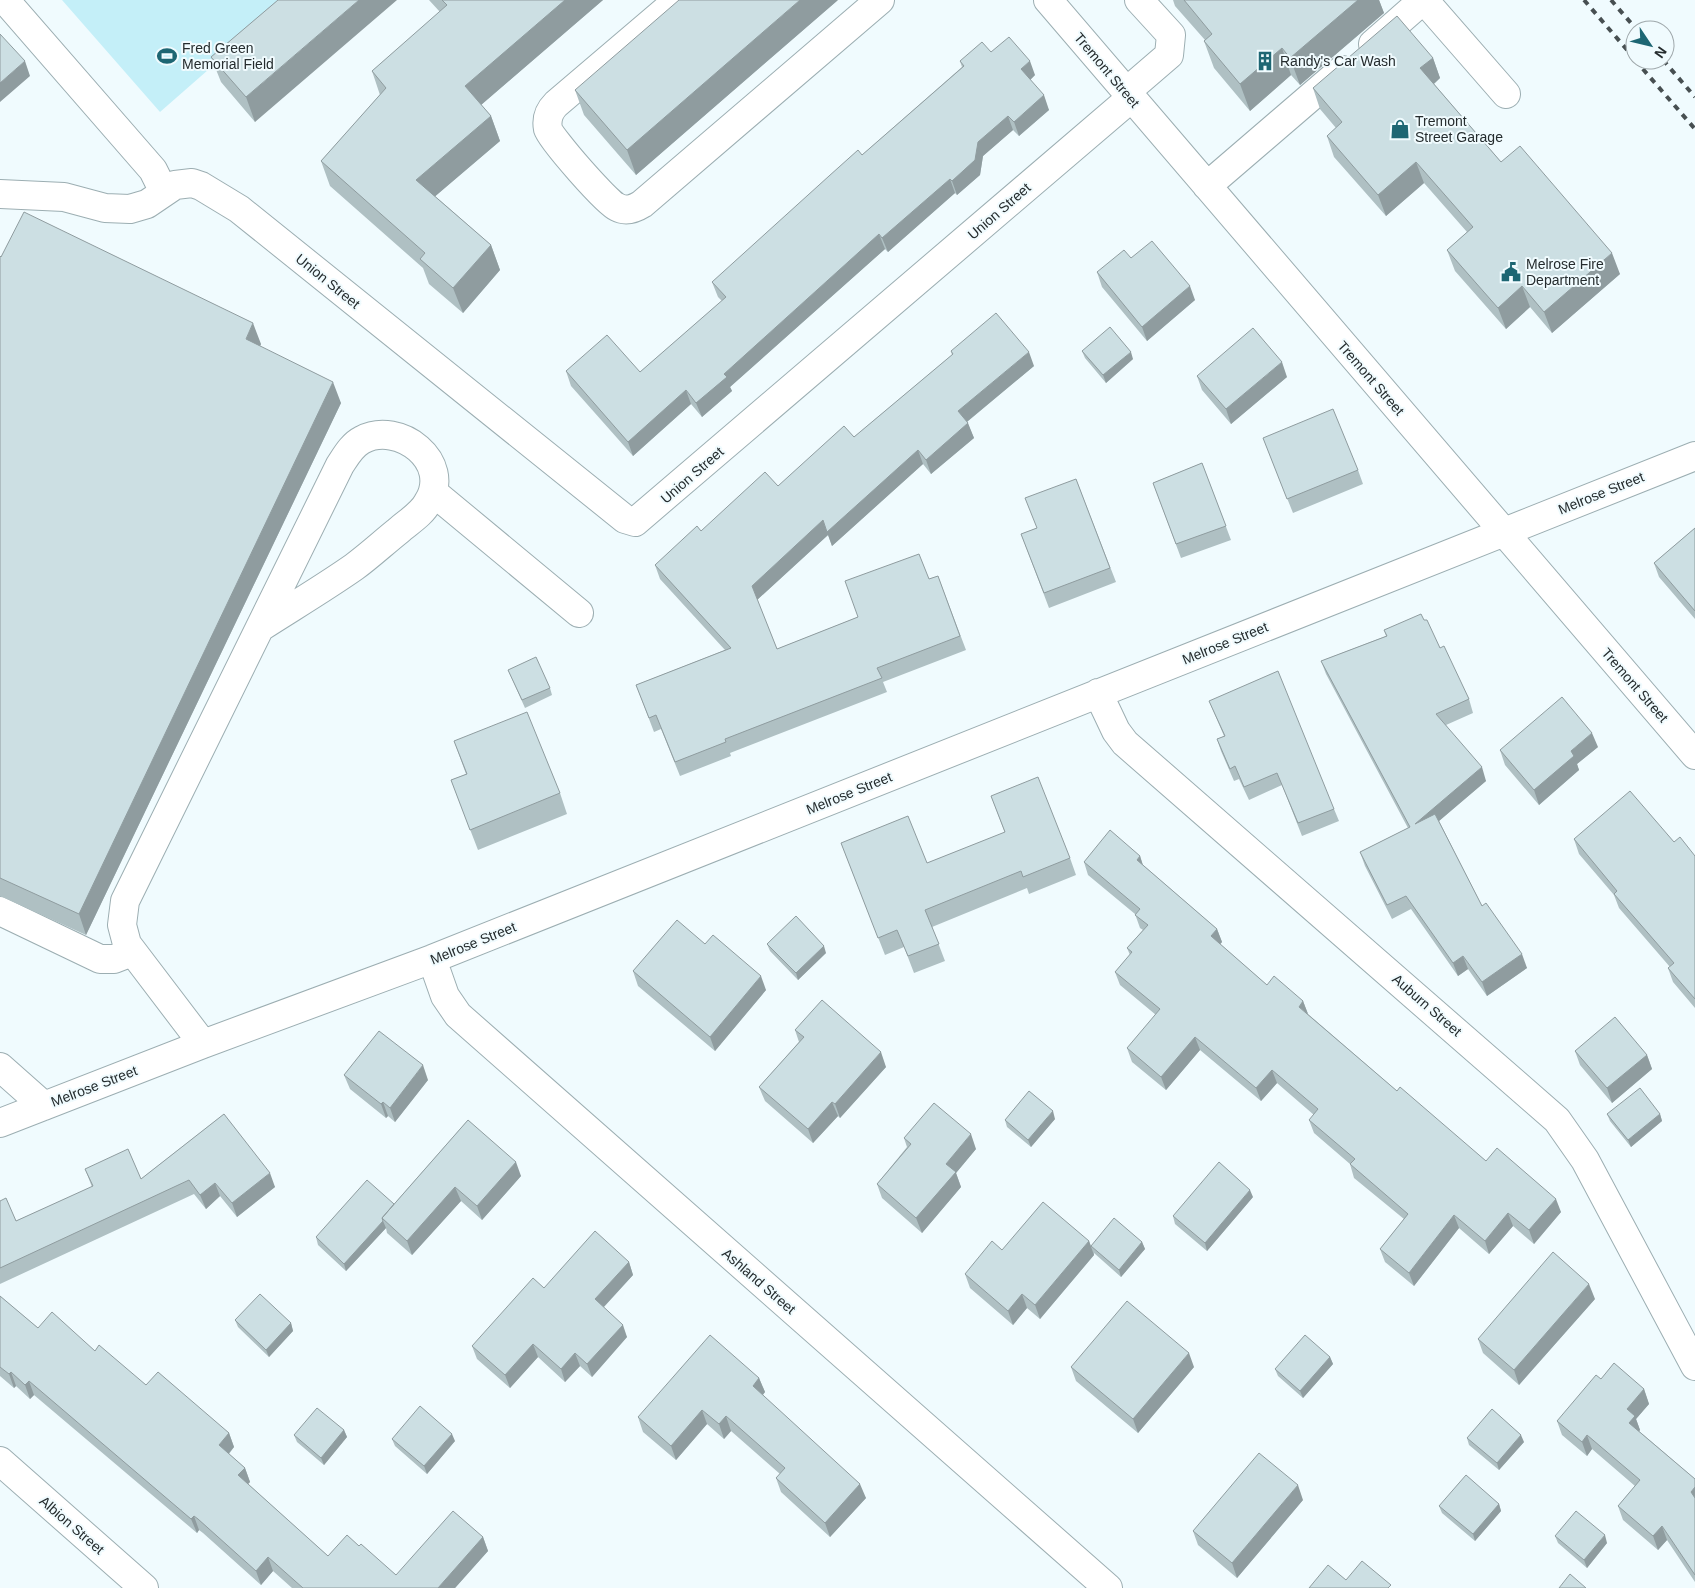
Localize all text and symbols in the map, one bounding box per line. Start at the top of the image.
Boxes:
north arrow [1625,20,1675,70]
street label: Tremont Street [1071,29,1143,111]
place label: Fred Green Memorial Field [182,40,274,72]
text: N [1651,44,1670,61]
sports icon: Fred Green Memorial Field [156,45,178,67]
building icon: Randy's Car Wash [1254,50,1276,72]
place label: Randy's Car Wash [1280,53,1396,69]
place label: Tremont Street Garage [1415,113,1503,145]
shop icon: Tremont Street Garage [1389,118,1411,140]
street label: Union Street [964,179,1034,243]
street label: Union Street [293,250,363,312]
place label: Melrose Fire Department [1526,256,1604,288]
public building icon: Melrose Fire Department [1500,261,1522,283]
street label: Tremont Street [1335,338,1408,418]
street label: Union Street [657,443,727,507]
street label: Melrose Street [1556,468,1646,517]
street label: Melrose Street [1180,618,1270,667]
street label: Tremont Street [1599,645,1672,725]
street label: Melrose Street [804,768,894,817]
street label: Melrose Street [428,918,518,967]
street label: Auburn Street [1389,971,1465,1039]
street label: Melrose Street [49,1062,139,1110]
street label: Ashland Street [719,1245,799,1317]
street label: Albion Street [36,1493,108,1557]

